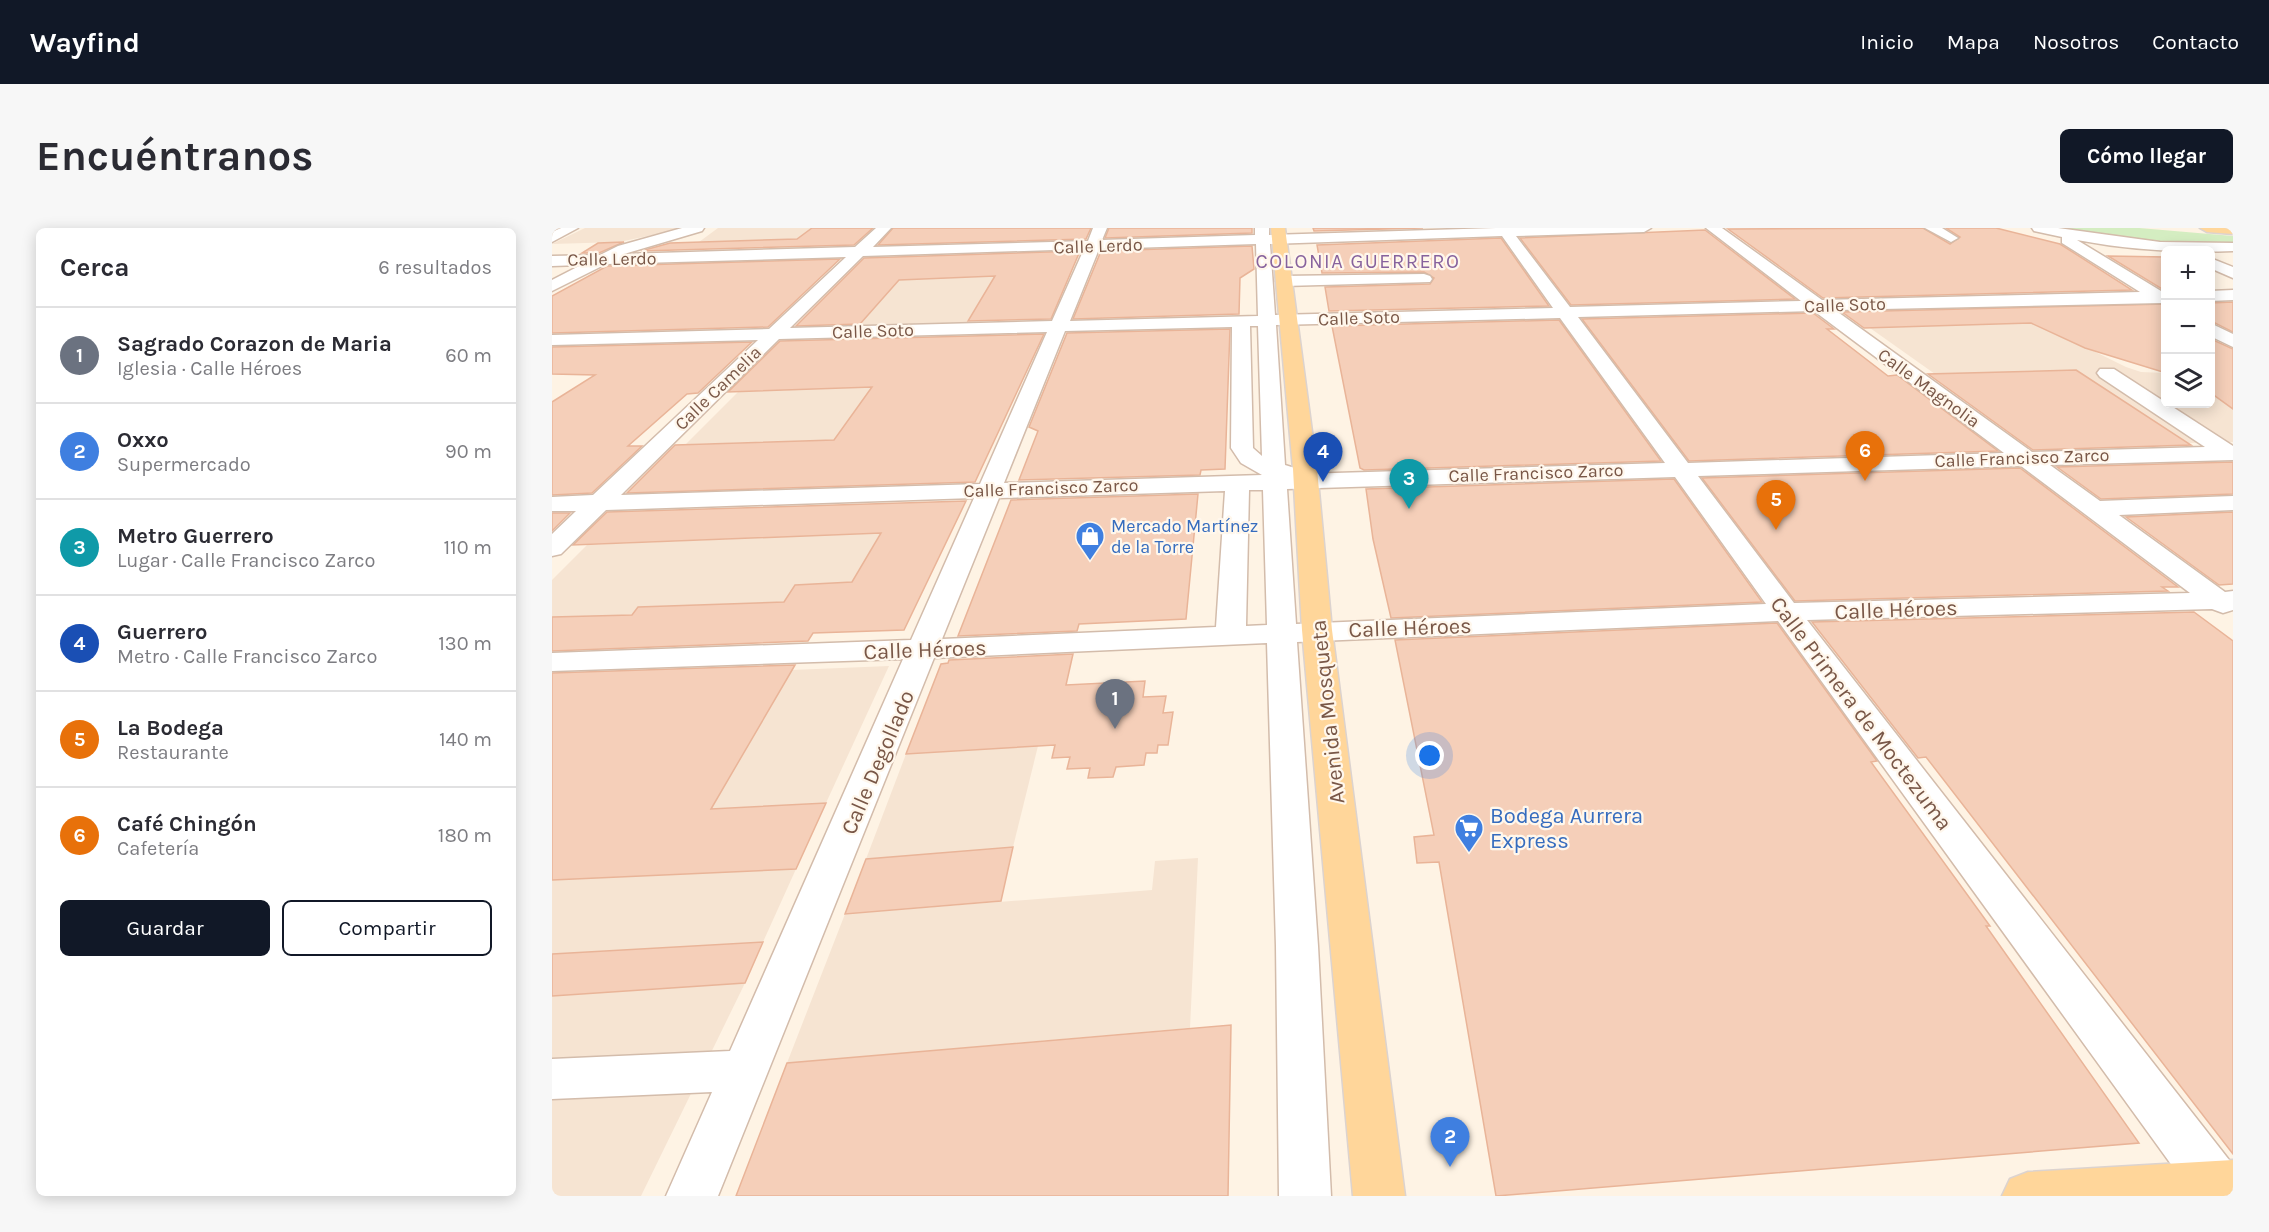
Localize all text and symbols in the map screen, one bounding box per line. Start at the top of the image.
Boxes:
text: Wayfind [30,26,140,59]
text: Inicio [1860,30,1914,54]
text: Mapa [1947,30,2000,54]
text: Nosotros [2033,30,2119,54]
text: Contacto [2152,30,2239,54]
button: Cómo llegar [2060,129,2233,183]
text: Encuéntranos [36,131,314,181]
street label: Calle Lerdo [1053,233,1143,259]
map controls [2161,246,2215,408]
button: + [2161,246,2215,300]
street label: Calle Lerdo [567,247,657,271]
district label: COLONIA GUERRERO [1255,250,1461,273]
text: Cerca [60,252,129,283]
text: 6 resultados [378,256,492,279]
street label: Calle Soto [1804,293,1886,317]
button: − [2161,300,2215,354]
street label: Calle Soto [1318,306,1400,330]
street label: Calle Soto [832,319,914,343]
text: Sagrado Corazon de Maria [117,331,392,357]
street label: Calle Camelia [670,341,766,435]
text: 1 [76,344,83,367]
text: 60 m [445,344,492,367]
street label: Calle Magnolia [1874,344,1984,432]
button: layers [2161,354,2215,408]
text: Iglesia · Calle Héroes [117,357,302,380]
text: Oxxo [117,427,169,453]
pin: 4 [1304,432,1342,482]
pin: 6 [1846,432,1884,481]
text: 2 [73,440,86,463]
text: 90 m [445,440,492,463]
street label: Calle Francisco Zarco [1934,444,2110,472]
text: Supermercado [117,453,251,476]
street label: Calle Francisco Zarco [1448,459,1624,487]
pin: 3 [1390,460,1428,509]
street label: Calle Francisco Zarco [963,474,1139,502]
pin: 5 [1756,480,1796,530]
place label: Mercado Martínez de la Torre [1111,515,1258,558]
shop icon: Mercado Martínez de la Torre [1074,520,1106,562]
text: Metro Guerrero [117,523,274,549]
text: 3 [73,536,86,559]
text: 110 m [443,536,492,559]
text: Lugar · Calle Francisco Zarco [117,549,375,572]
street label: Calle Primera de Moctezuma [1765,592,1958,836]
street label: Calle Héroes [1834,595,1958,625]
street label: Calle Héroes [1348,613,1472,643]
text: Guerrero [117,619,207,645]
street label: Avenida Mosqueta [1305,619,1351,805]
text: 4 [74,632,85,655]
text: 130 m [438,632,492,655]
street label: Calle Héroes [863,635,987,665]
text: Metro · Calle Francisco Zarco [117,645,377,668]
pin: 1 [1096,680,1134,729]
street label: Calle Degollado [836,686,920,838]
text: La Bodega [117,715,224,741]
text: 5 [74,728,85,751]
text: 140 m [439,728,492,751]
text: Restaurante [117,741,229,764]
your location [1415,741,1444,770]
place label: Bodega Aurrera Express [1490,803,1643,854]
text: Café Chingón [117,811,257,837]
supermarket icon: Bodega Aurrera Express [1453,812,1485,854]
text: 6 [73,824,86,847]
text: 180 m [438,824,492,847]
text: Cafetería [117,837,199,860]
button: Guardar [60,900,270,956]
button: Compartir [282,900,492,956]
pin: 2 [1430,1118,1470,1167]

